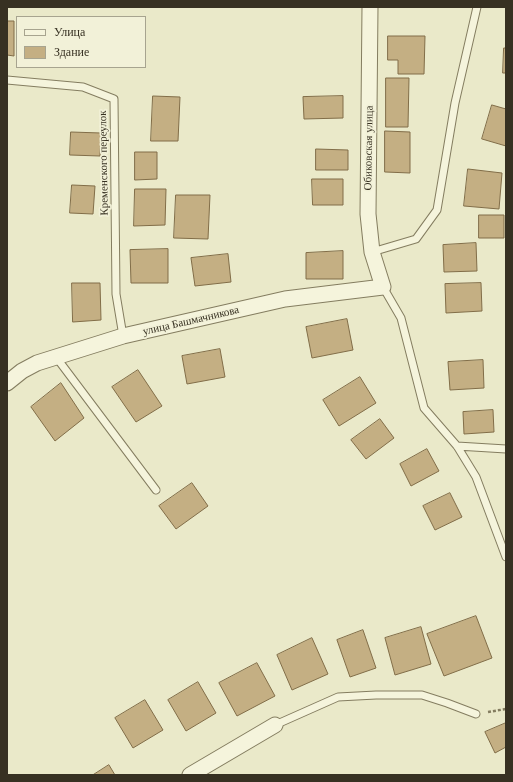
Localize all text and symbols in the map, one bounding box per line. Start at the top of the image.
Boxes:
legend [16,16,146,68]
text: Улица [54,25,85,39]
text: Здание [54,45,89,59]
street label: Обиковская улица [362,106,376,190]
street label: Кременского переулок [96,110,112,216]
street label: улица Башмачникова [142,303,240,339]

